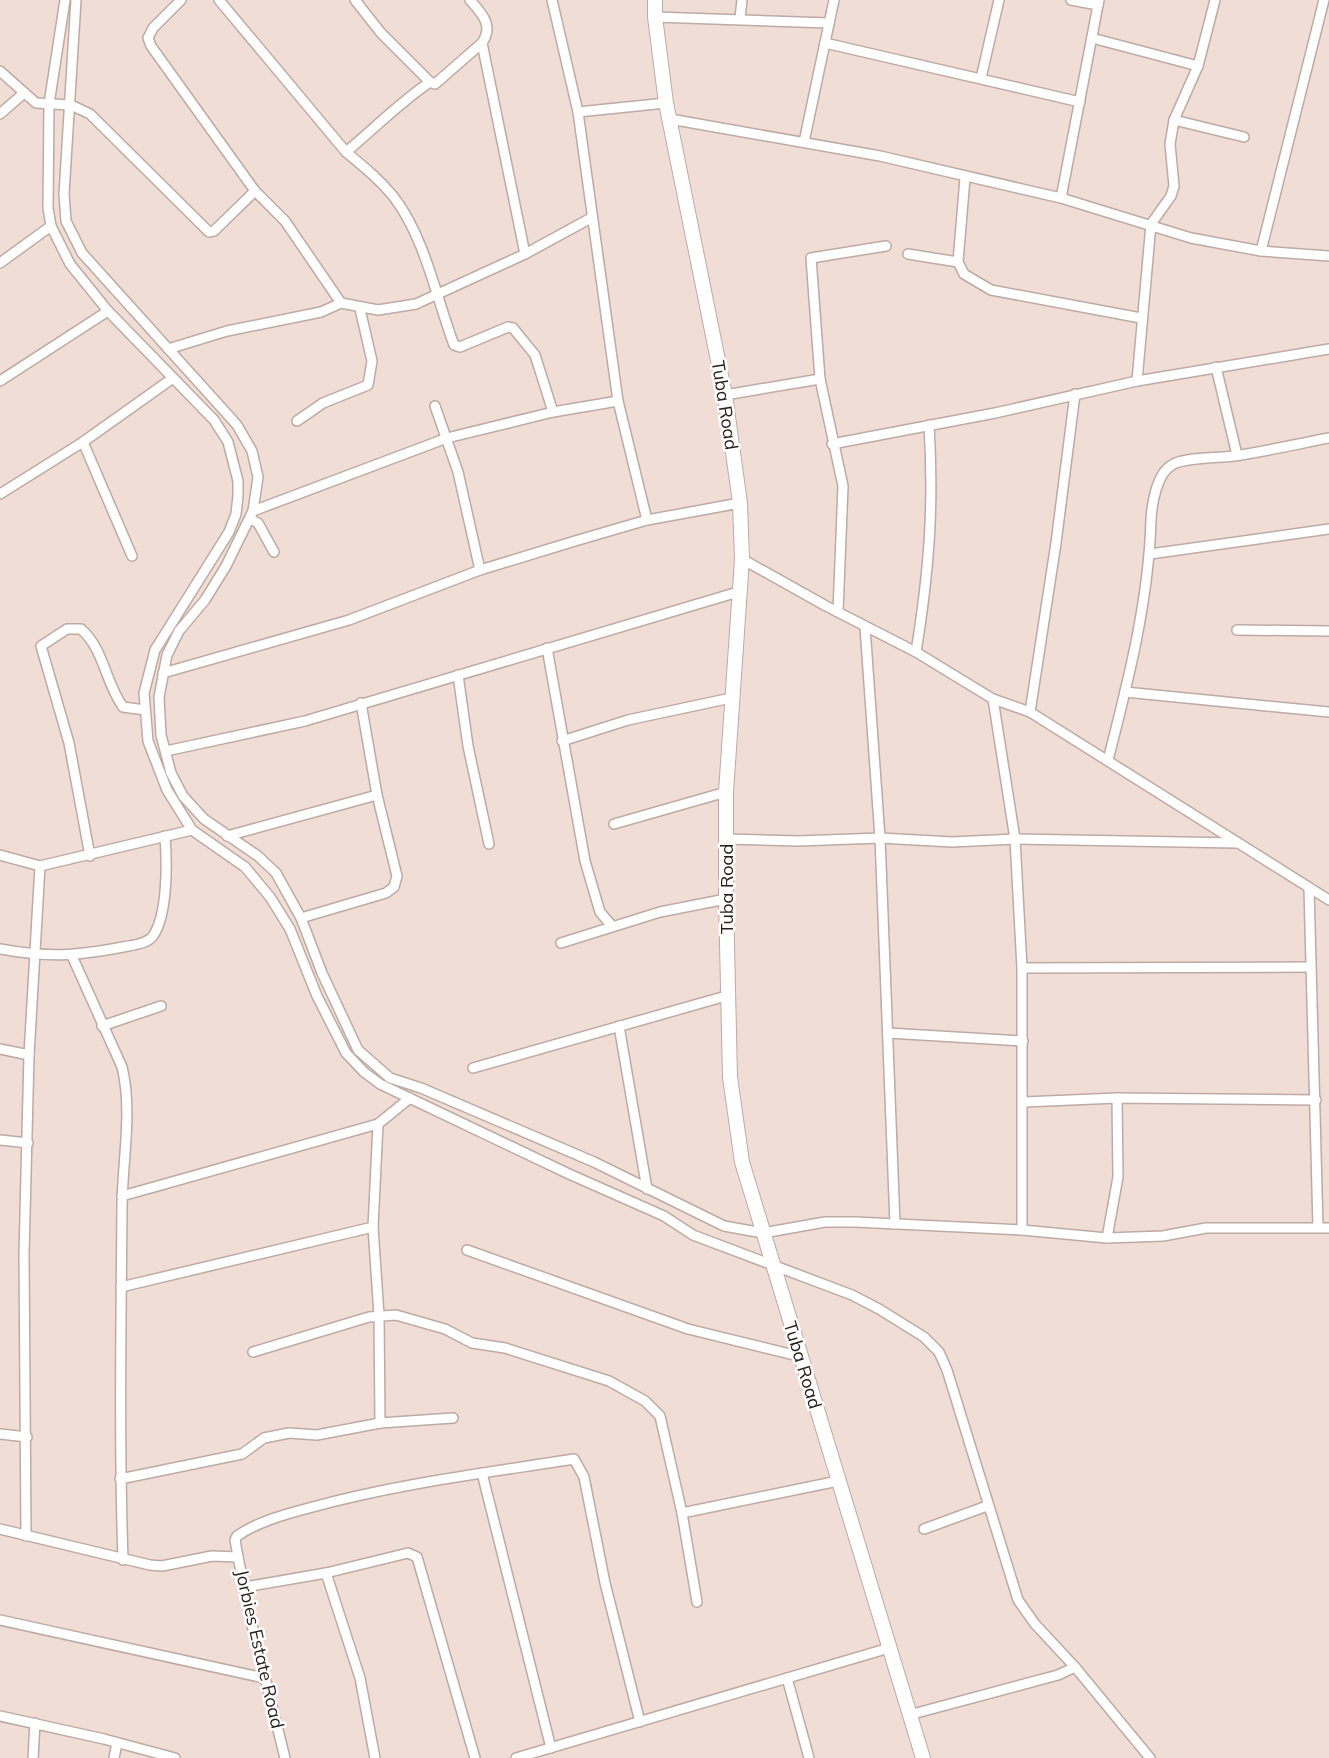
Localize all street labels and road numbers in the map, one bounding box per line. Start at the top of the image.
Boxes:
street label: Tuba Road [707,359,743,451]
street label: Tuba Road [715,844,738,934]
street label: Tuba Road [779,1318,827,1412]
street label: Jorbies Estate Road [231,1567,289,1731]

